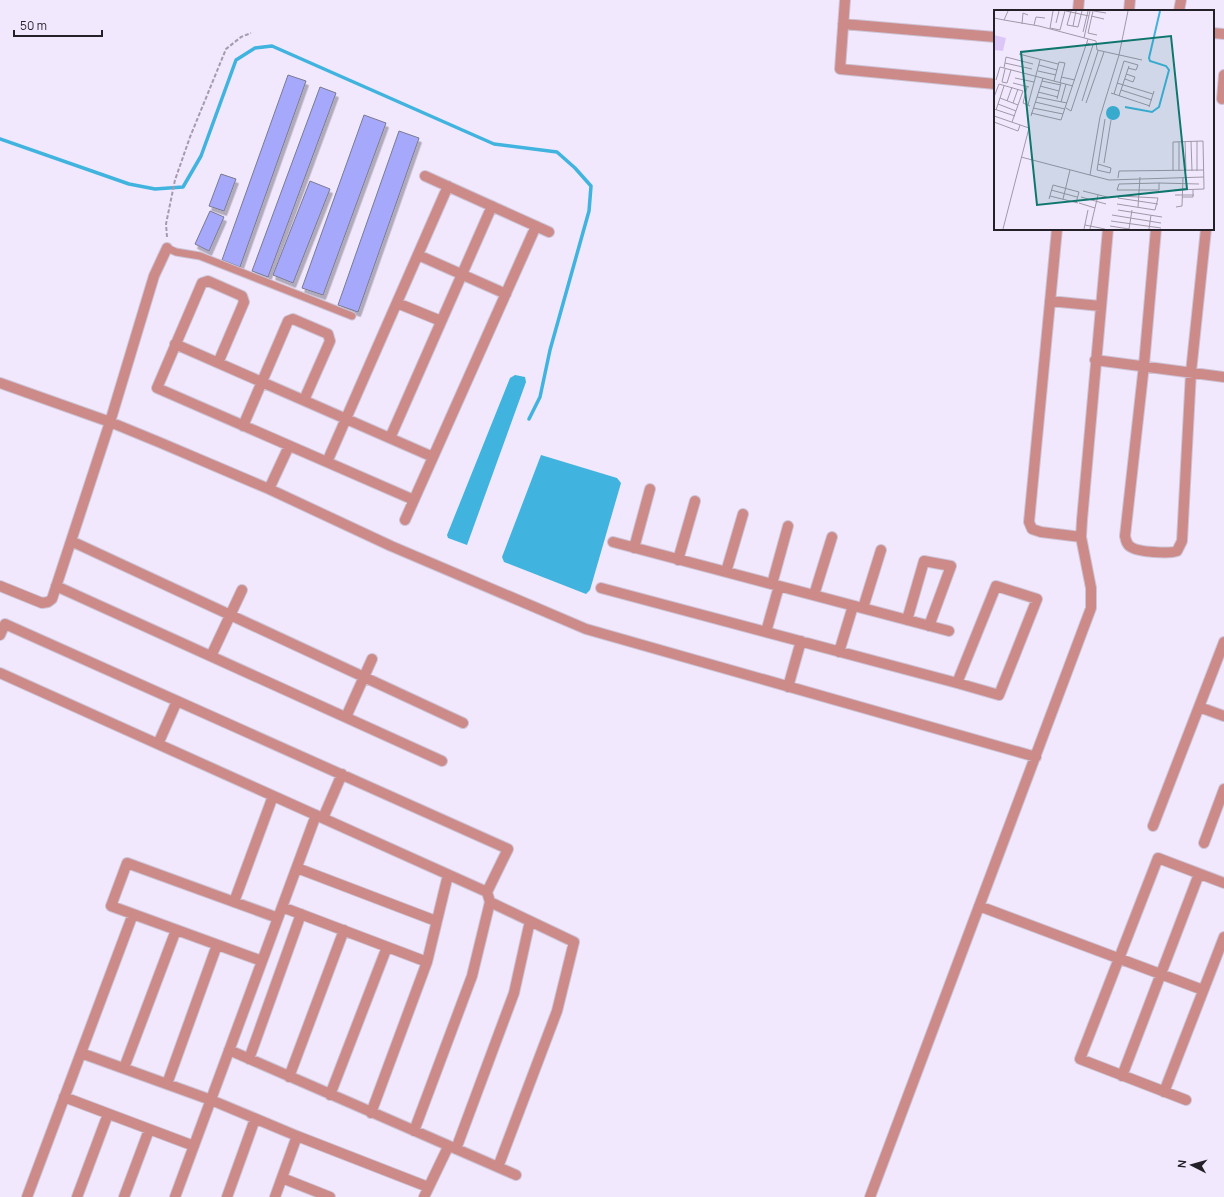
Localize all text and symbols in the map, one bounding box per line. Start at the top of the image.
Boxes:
inset map [994,10,1214,230]
scale bar [14,12,102,38]
text: 50 m [20,17,47,34]
north arrow [1172,1145,1212,1185]
text: N [1174,1159,1189,1169]

